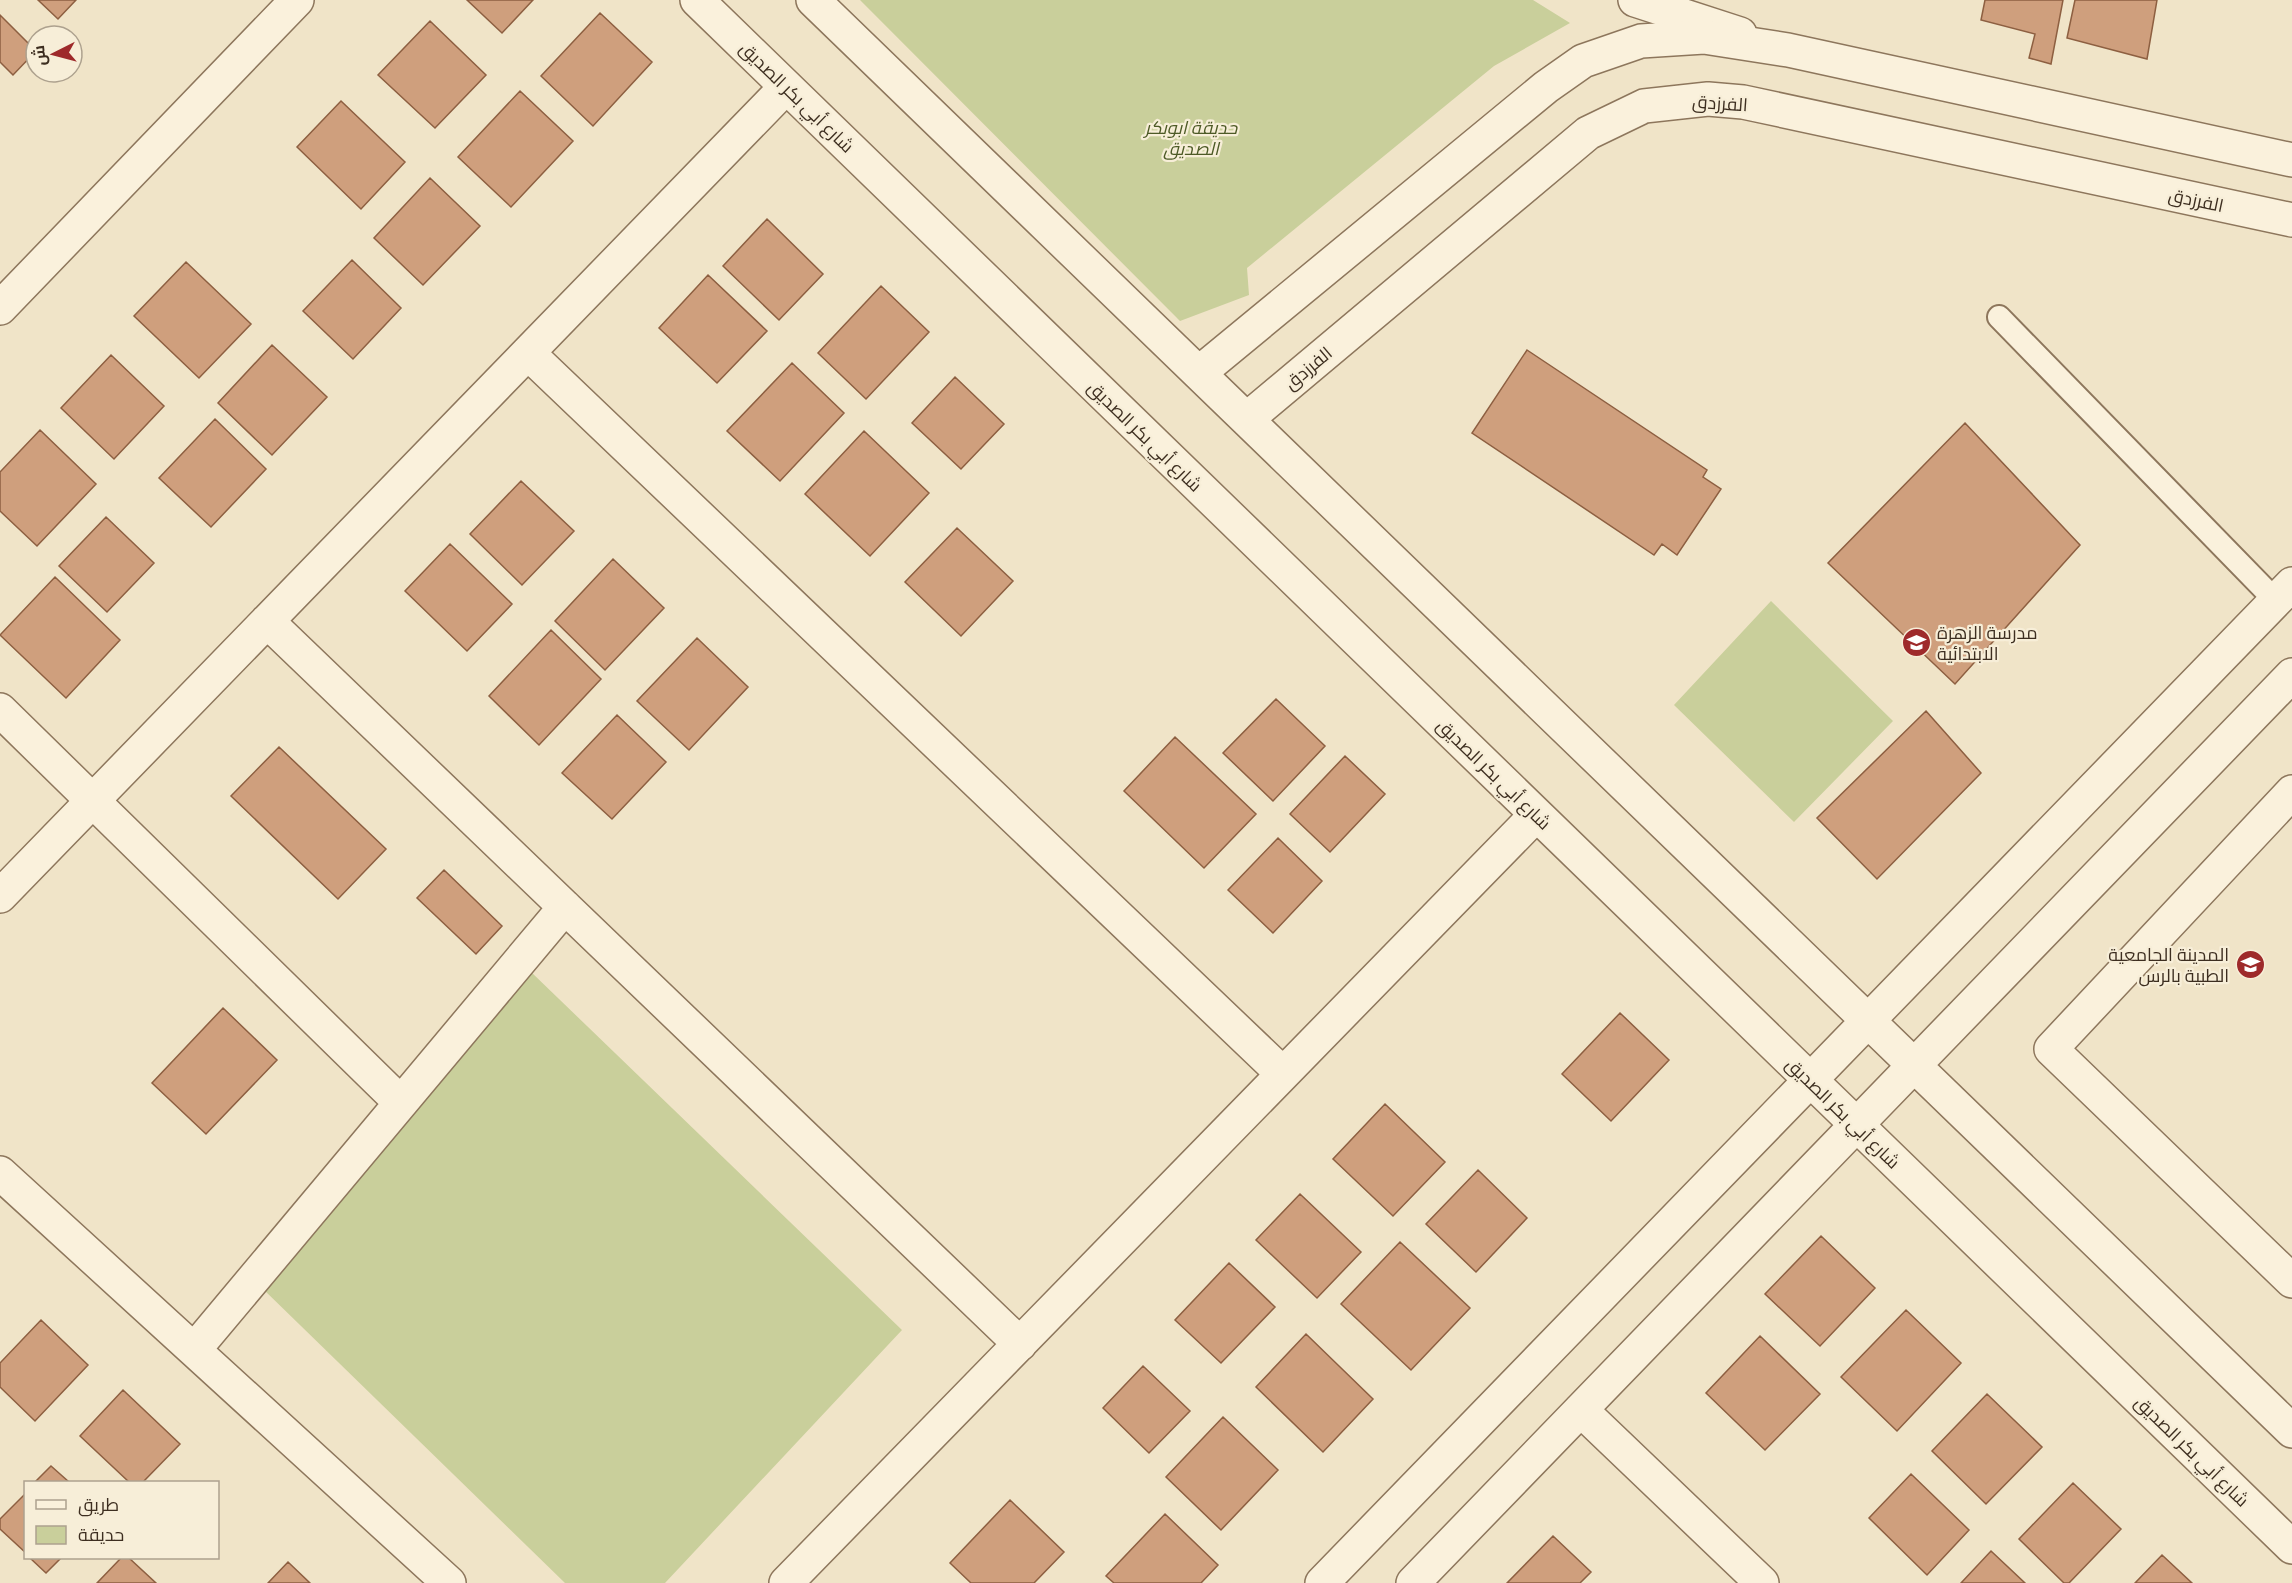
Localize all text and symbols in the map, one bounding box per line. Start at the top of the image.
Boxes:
north arrow [24,24,84,84]
street label: شارع أبي بكر الصديق [732,33,862,161]
text: ش [23,44,55,67]
street label: الفرزدق [1691,85,1749,121]
park label: حديقة ابوبكر الصديق [1143,111,1238,165]
street label: الفرزدق [2165,178,2227,222]
street label: الفرزدق [1276,337,1340,399]
street label: شارع أبي بكر الصديق [1080,372,1210,500]
place label: مدرسة الزهرة الابتدائية [1937,616,2038,670]
school or university icon: مدرسة الزهرة الابتدائية [1900,626,1932,658]
street label: شارع أبي بكر الصديق [1429,710,1559,838]
place label: المدينة الجامعية الطبية بالرس [2108,938,2229,992]
school or university icon: المدينة الجامعية الطبية بالرس [2234,948,2266,980]
street label: شارع أبي بكر الصديق [1778,1049,1908,1177]
street label: شارع أبي بكر الصديق [2127,1387,2257,1515]
legend [24,1481,219,1559]
text: طريق [78,1488,119,1521]
text: حديقة [78,1518,124,1551]

